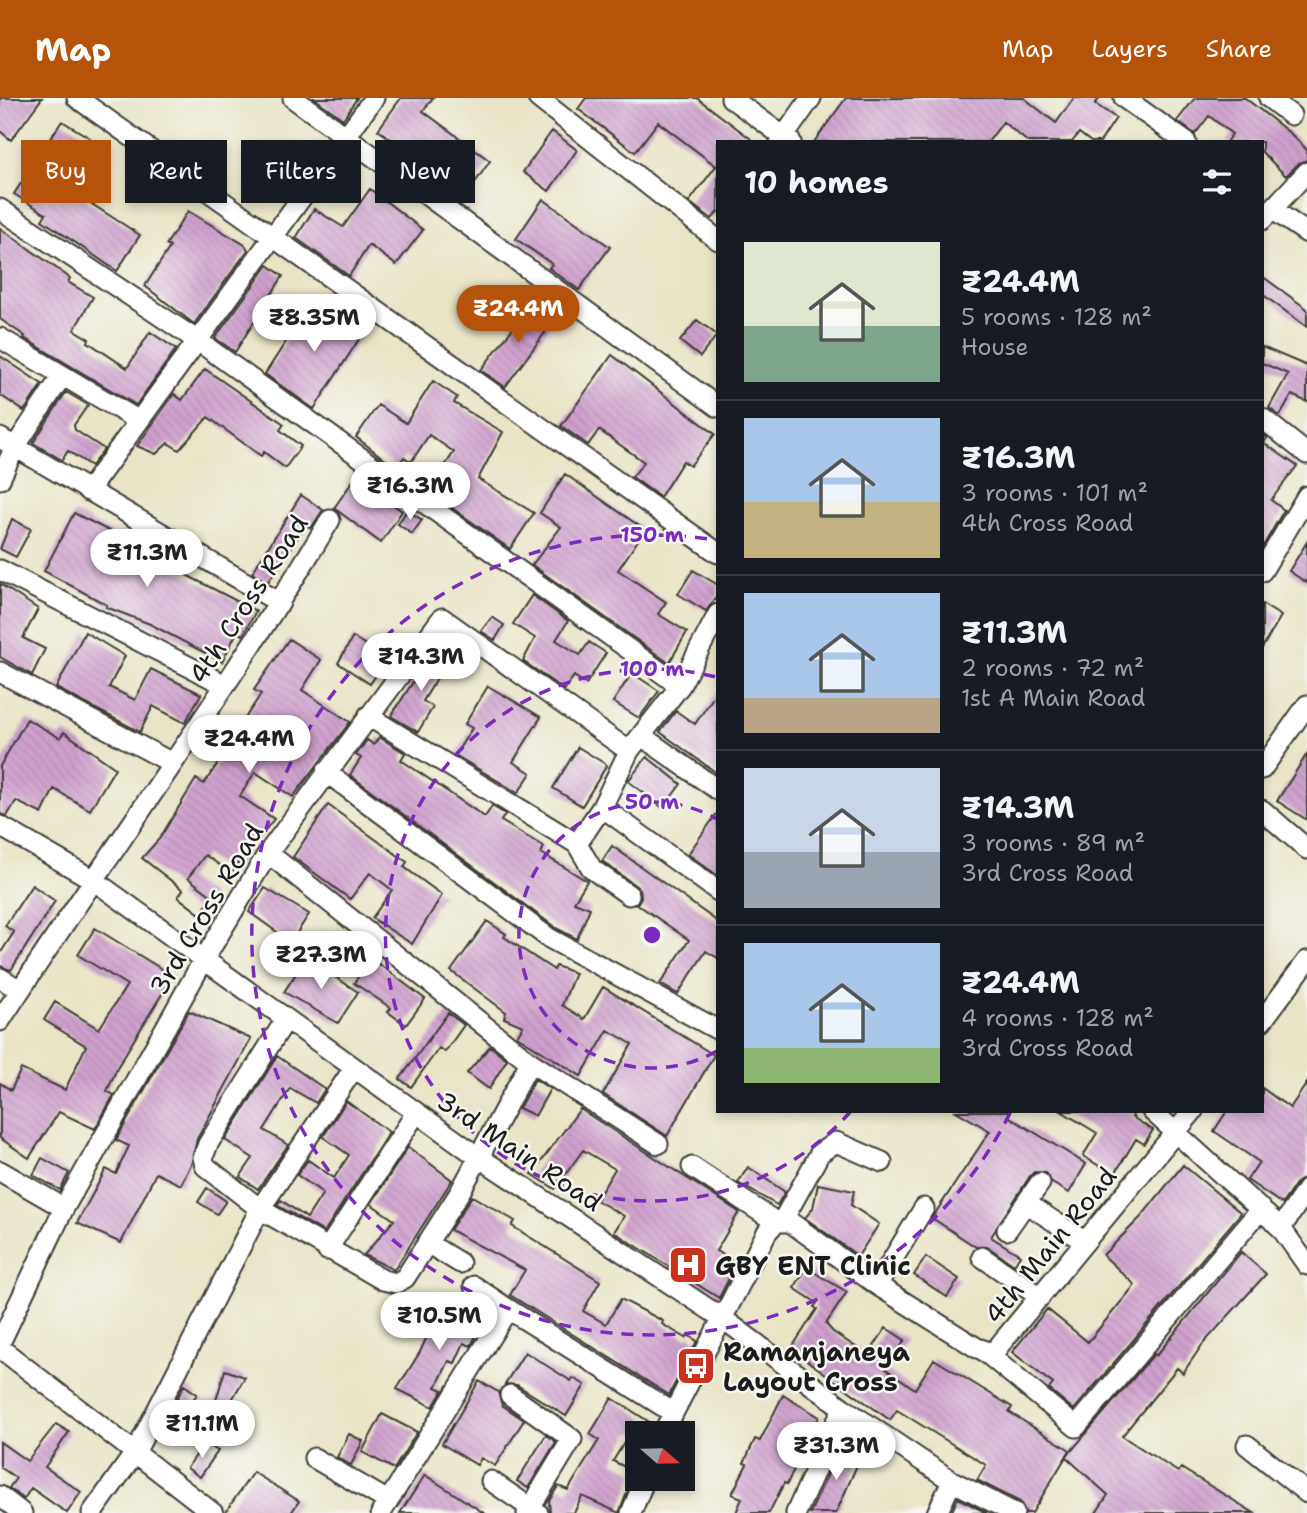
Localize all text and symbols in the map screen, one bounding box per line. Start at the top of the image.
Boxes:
text: Map [35,27,111,72]
text: Map [1002,33,1053,65]
text: Layers [1091,33,1168,65]
text: Share [1206,33,1272,65]
chip: Buy [21,140,111,203]
chip: Rent [125,140,227,203]
chip: Filters [241,140,361,203]
chip: New [375,140,475,203]
text: 10 homes [744,162,889,203]
icon: filters [1198,163,1236,201]
text: ₹24.4M [961,261,1080,302]
icon: home [800,270,884,354]
pin: ₹24.4M [461,286,575,345]
text: ₹24.4M [472,293,564,323]
pin: ₹8.35M [257,294,371,354]
text: ₹8.35M [268,302,360,332]
text: 5 rooms · 128 m² [961,302,1152,332]
text: House [961,332,1029,362]
text: ₹16.3M [961,437,1075,478]
icon: home [800,446,884,530]
pin: ₹16.3M [353,462,467,522]
text: ₹16.3M [366,470,454,500]
text: 3 rooms · 101 m² [961,478,1148,508]
street label: 4th Cross Road [180,508,316,690]
text: 4th Cross Road [961,508,1133,538]
text: 150 m [620,521,684,549]
pin: ₹11.3M [90,530,204,589]
text: ₹11.3M [106,537,188,567]
text: ₹11.3M [961,612,1067,653]
icon: home [800,621,884,705]
pin: ₹14.3M [364,634,478,693]
text: ₹14.3M [378,641,464,671]
text: 2 rooms · 72 m² [961,653,1144,683]
text: 100 m [620,655,684,683]
text: 1st A Main Road [961,683,1145,713]
pin: ₹24.4M [192,716,306,775]
text: ₹24.4M [203,723,295,753]
text: ₹14.3M [961,787,1074,828]
text: 50 m [625,788,679,816]
icon: home [800,796,884,880]
street label: 3rd Cross Road [141,817,271,1001]
text: 3 rooms · 89 m² [961,828,1145,858]
text: 3rd Cross Road [961,858,1133,888]
centre of rings [640,923,664,947]
pin: ₹27.3M [264,932,378,991]
text: ₹27.3M [275,939,367,969]
text: ₹24.4M [961,962,1080,1003]
icon: home [800,971,884,1055]
text: 4 rooms · 128 m² [961,1003,1154,1033]
text: 3rd Cross Road [961,1033,1133,1063]
street label: 3rd Main Road [431,1083,609,1219]
street label: 4th Main Road [976,1159,1124,1331]
hospital icon: GBY ENT Clinic [667,1244,709,1286]
place label: GBY ENT Clinic [715,1248,911,1283]
pin: ₹10.5M [382,1292,496,1352]
text: ₹10.5M [396,1300,482,1330]
place label: Ramanjaneya Layout Cross [723,1334,910,1399]
bus stop icon: Ramanjaneya Layout Cross [675,1345,717,1387]
pin: ₹11.1M [145,1400,259,1460]
text: ₹11.1M [165,1408,239,1438]
north arrow [625,1421,695,1491]
map controls [625,1421,695,1491]
pin: ₹31.3M [779,1422,893,1482]
text: ₹31.3M [793,1430,879,1460]

